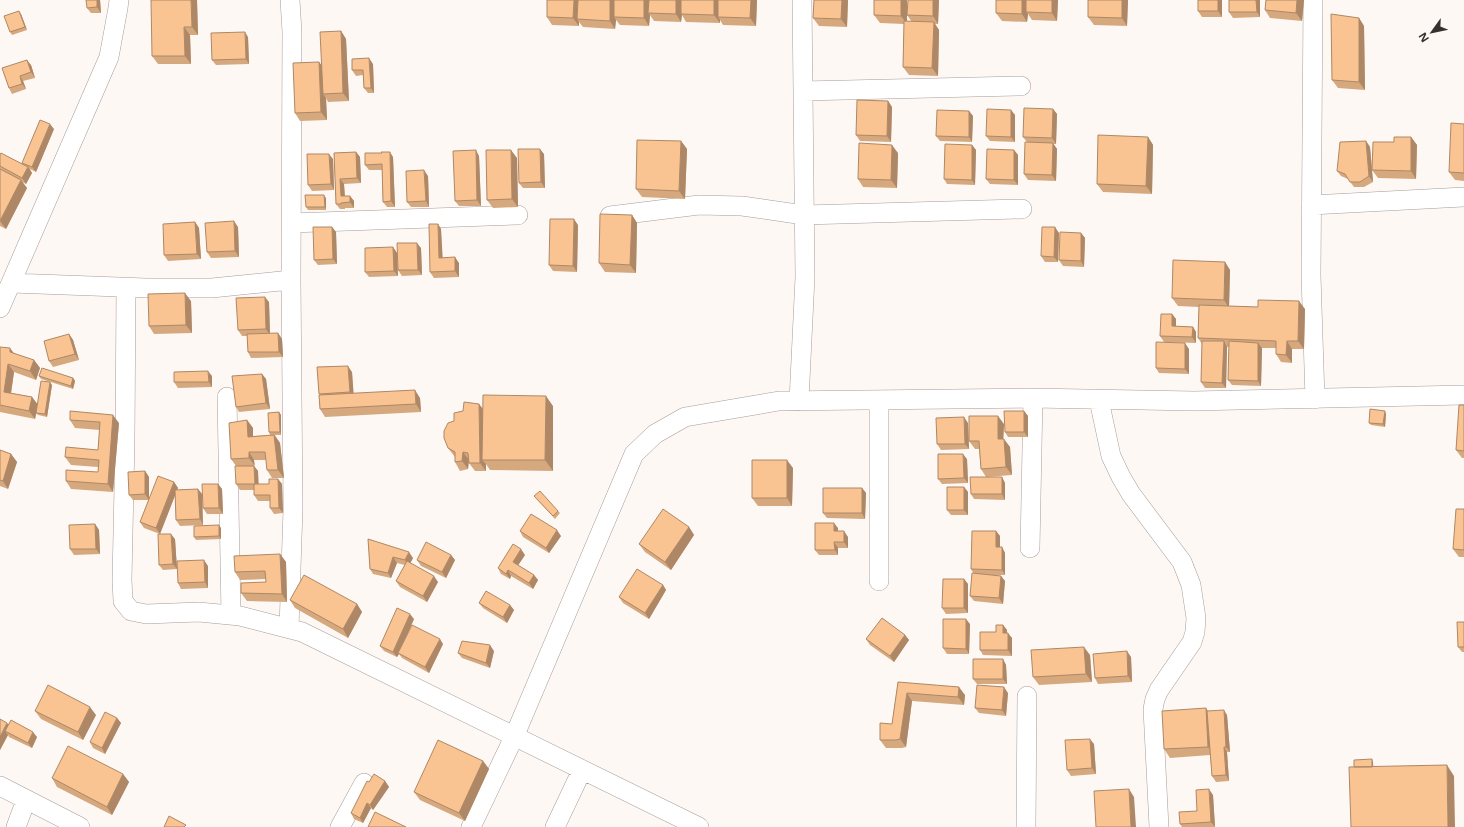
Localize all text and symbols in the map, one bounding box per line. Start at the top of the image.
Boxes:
north arrow [1412,12,1452,52]
text: N [1414,30,1432,46]

